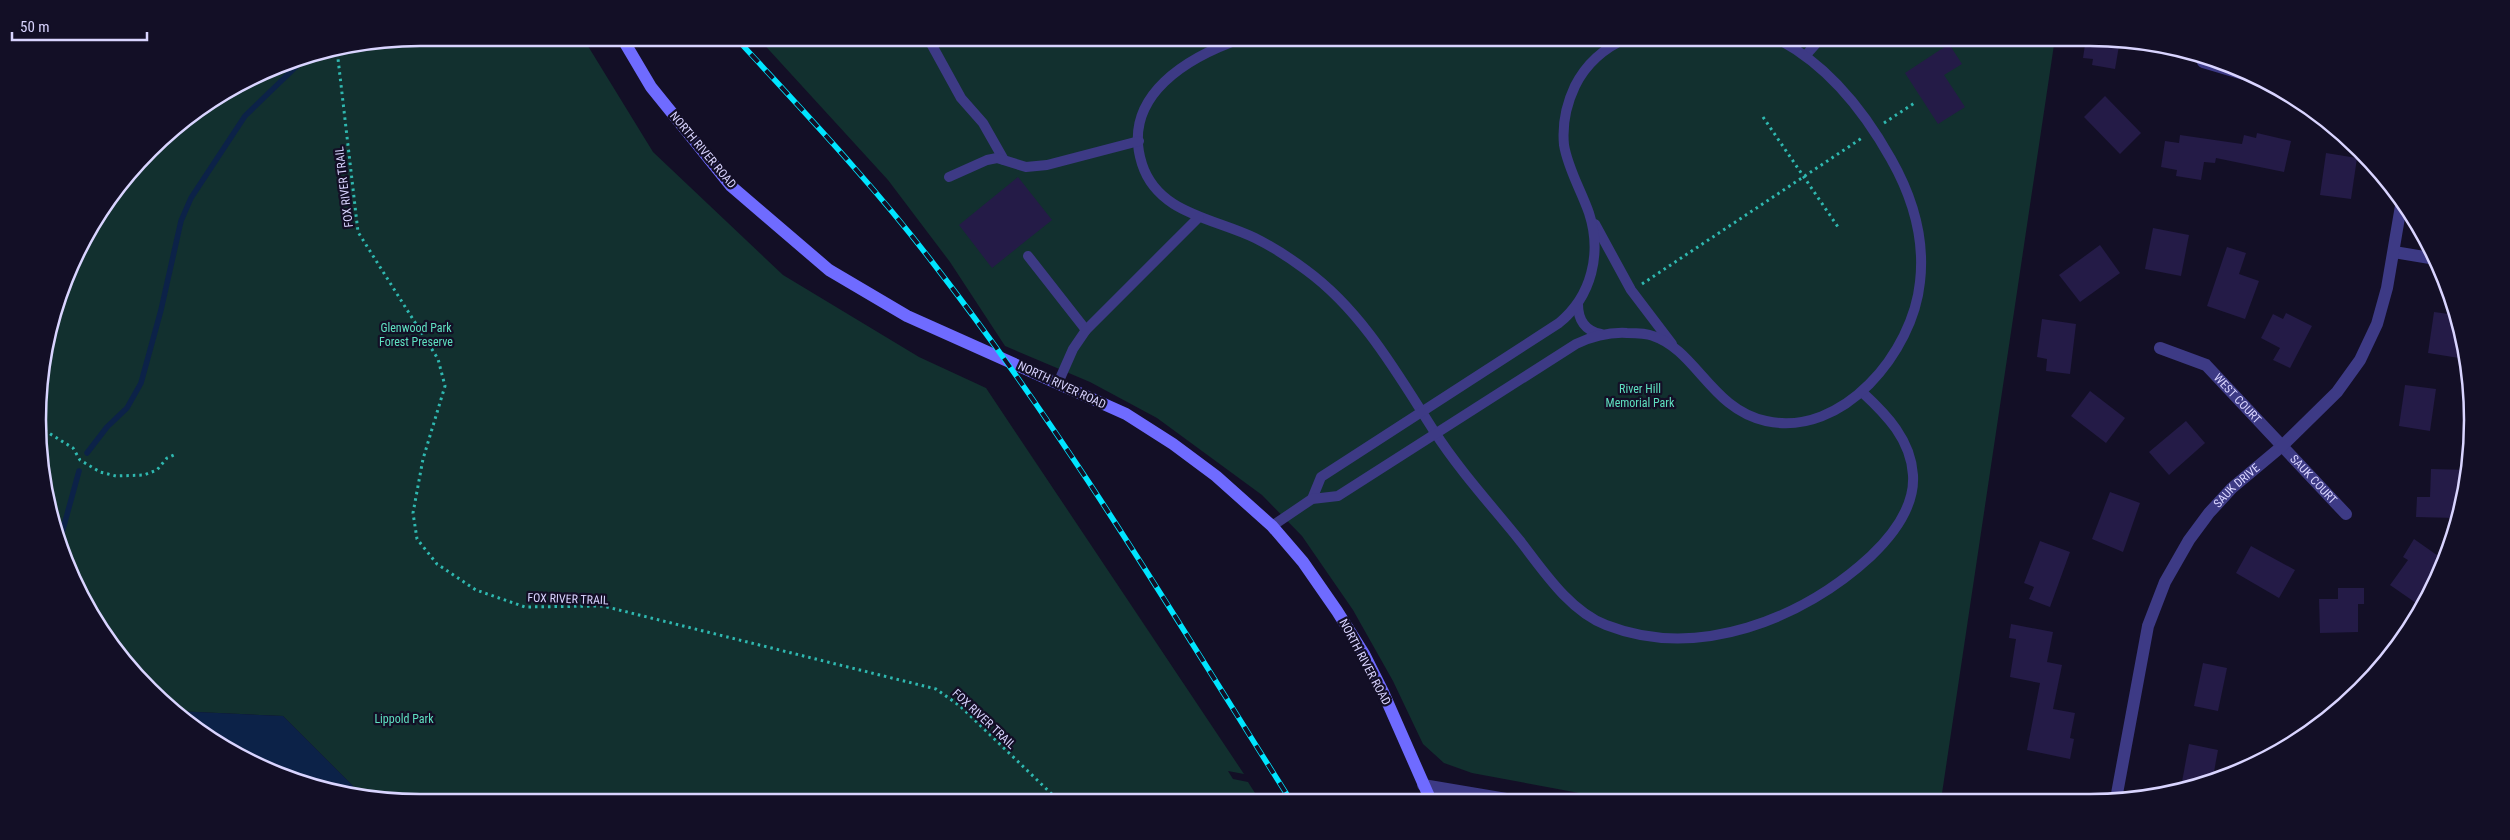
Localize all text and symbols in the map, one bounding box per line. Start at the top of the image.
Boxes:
scale bar [12,10,148,42]
text: 50 m [20,18,50,36]
street label: NORTH RIVER ROAD [667,109,739,191]
street label: FOX RIVER TRAIL [332,145,356,228]
park label: Glenwood Park Forest Preserve [379,321,453,349]
street label: NORTH RIVER ROAD [1016,358,1108,412]
street label: WEST COURT [2211,371,2264,426]
park label: River Hill Memorial Park [1606,382,1675,410]
street label: SAUK COURT [2287,452,2340,507]
street label: SAUK DRIVE [2211,461,2263,510]
street label: FOX RIVER TRAIL [527,591,609,607]
street label: NORTH RIVER ROAD [1336,617,1394,708]
street label: FOX RIVER TRAIL [949,686,1019,752]
park label: Lippold Park [374,712,434,726]

